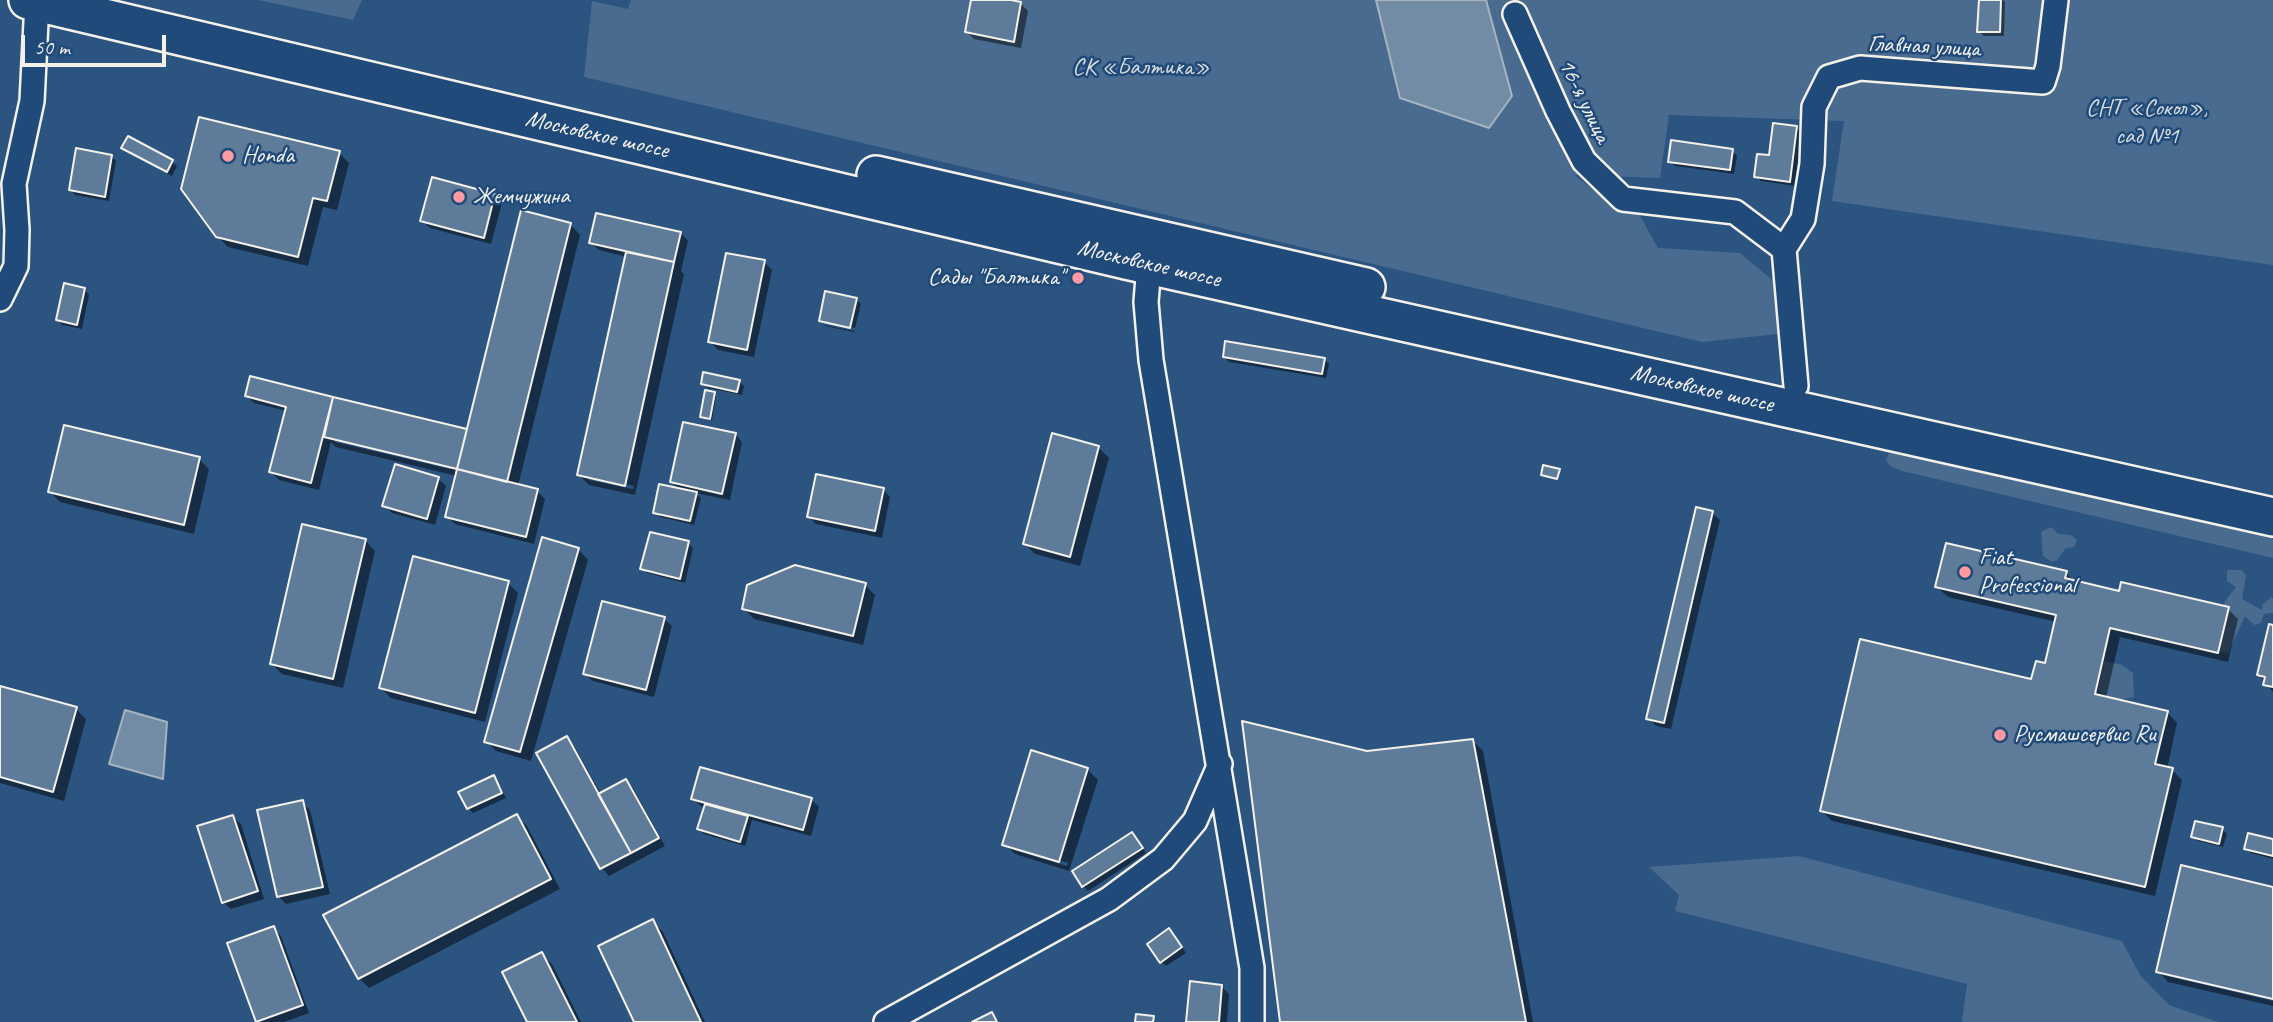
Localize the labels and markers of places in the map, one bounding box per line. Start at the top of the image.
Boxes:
place label: Honda [242,142,294,170]
marker: Honda [220,148,236,164]
place label: Жемчужина [473,183,570,211]
marker: Жемчужина [451,189,467,205]
place label: Сады "Балтика" [928,264,1064,292]
marker: Сады "Балтика" [1070,270,1086,286]
place label: Fiat Professional [1979,544,2076,600]
marker: Fiat Professional [1957,564,1973,580]
place label: Русмашсервис Ru [2014,721,2156,749]
marker: Русмашсервис Ru [1992,727,2008,743]

